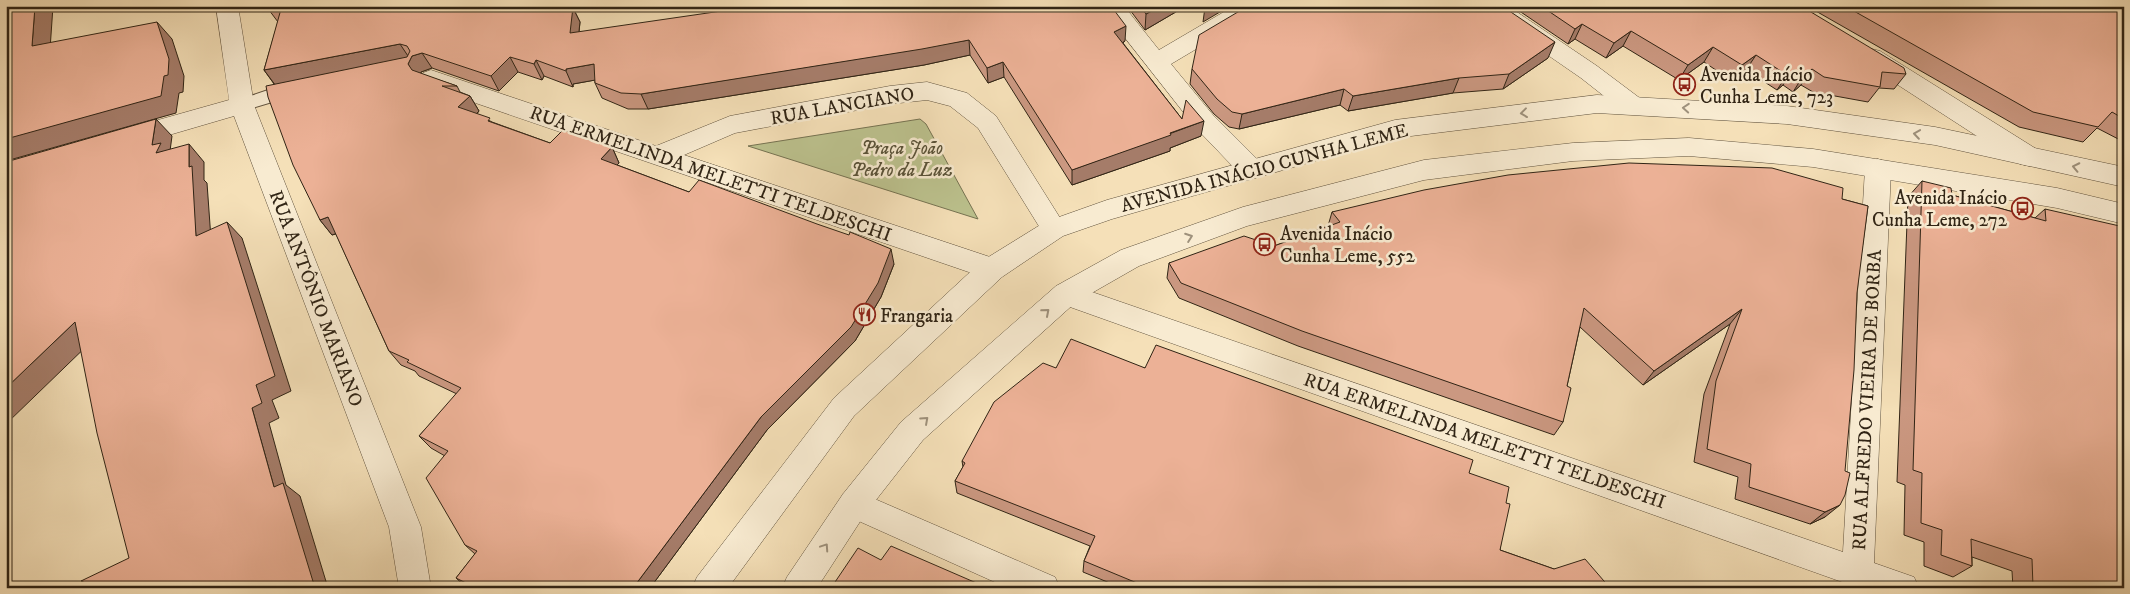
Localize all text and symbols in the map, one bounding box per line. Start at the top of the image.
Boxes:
place label: Avenida Inácio Cunha Leme, 723 [1700,64,1833,109]
bus stop icon: Avenida Inácio Cunha Leme, 723 [1672,73,1696,97]
street label: RUA LANCIANO [769,83,916,130]
street label: RUA ERMELINDA MELETTI TELDESCHI [527,101,895,247]
one-way arrow [1682,103,1690,114]
one-way arrow [1520,107,1528,118]
street label: AVENIDA INÁCIO CUNHA LEME [1118,117,1410,218]
one-way arrow [1913,129,1921,140]
park label: Praça João Pedro da Luz [851,137,953,182]
one-way arrow [2072,162,2080,172]
street label: RUA ANTÔNIO MARIANO [264,187,368,410]
place label: Avenida Inácio Cunha Leme, 272 [1872,187,2008,232]
bus stop icon: Avenida Inácio Cunha Leme, 272 [2011,196,2035,220]
place label: Avenida Inácio Cunha Leme, 552 [1280,223,1416,268]
bus stop icon: Avenida Inácio Cunha Leme, 552 [1252,232,1276,256]
one-way arrow [1184,233,1193,243]
street label: RUA ALFREDO VIEIRA DE BORBA [1848,248,1887,551]
restaurant icon: Frangaria [852,303,876,327]
place label: Frangaria [880,305,953,328]
one-way arrow [1040,309,1049,317]
street label: RUA ERMELINDA MELETTI TELDESCHI [1301,368,1669,514]
one-way arrow [919,416,928,425]
one-way arrow [819,544,828,553]

